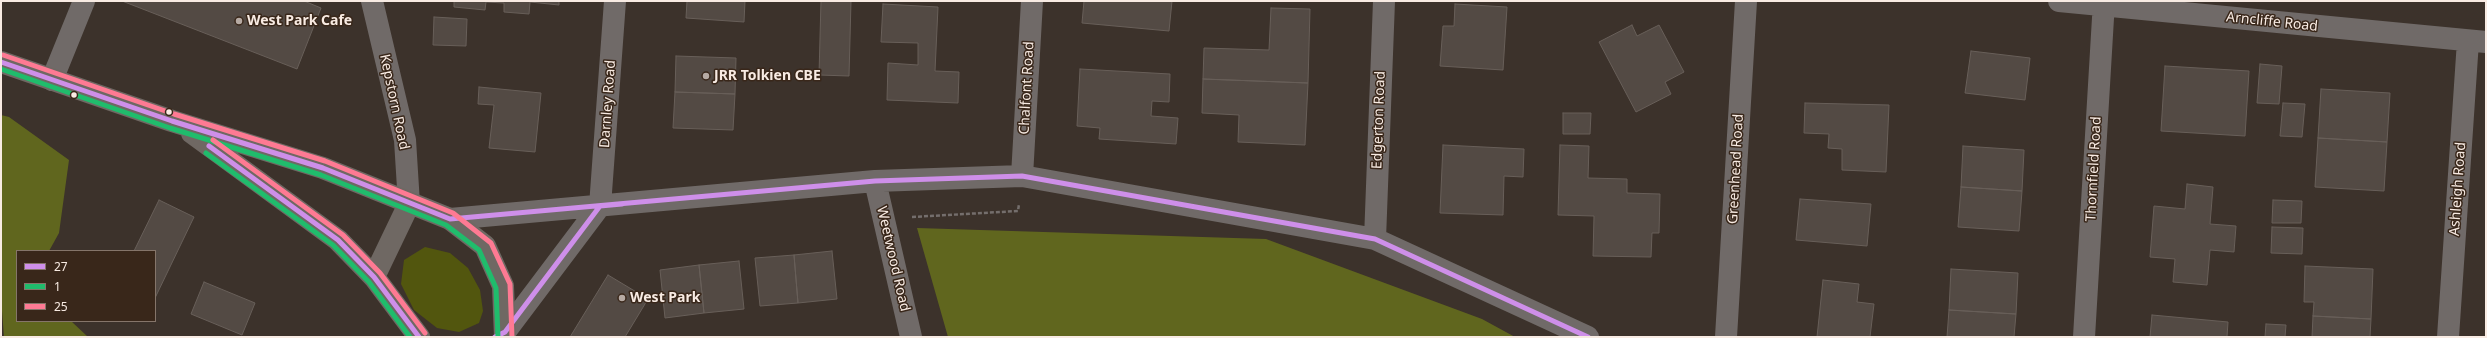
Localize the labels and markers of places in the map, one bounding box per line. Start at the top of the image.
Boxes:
place label: West Park Cafe [247,13,352,29]
marker: West Park Cafe [234,16,244,26]
place label: JRR Tolkien CBE [714,68,821,84]
marker: JRR Tolkien CBE [701,71,711,81]
unlabelled marker [69,90,79,100]
unlabelled marker [164,107,174,117]
place label: West Park [630,290,700,306]
marker: West Park [617,293,627,303]

